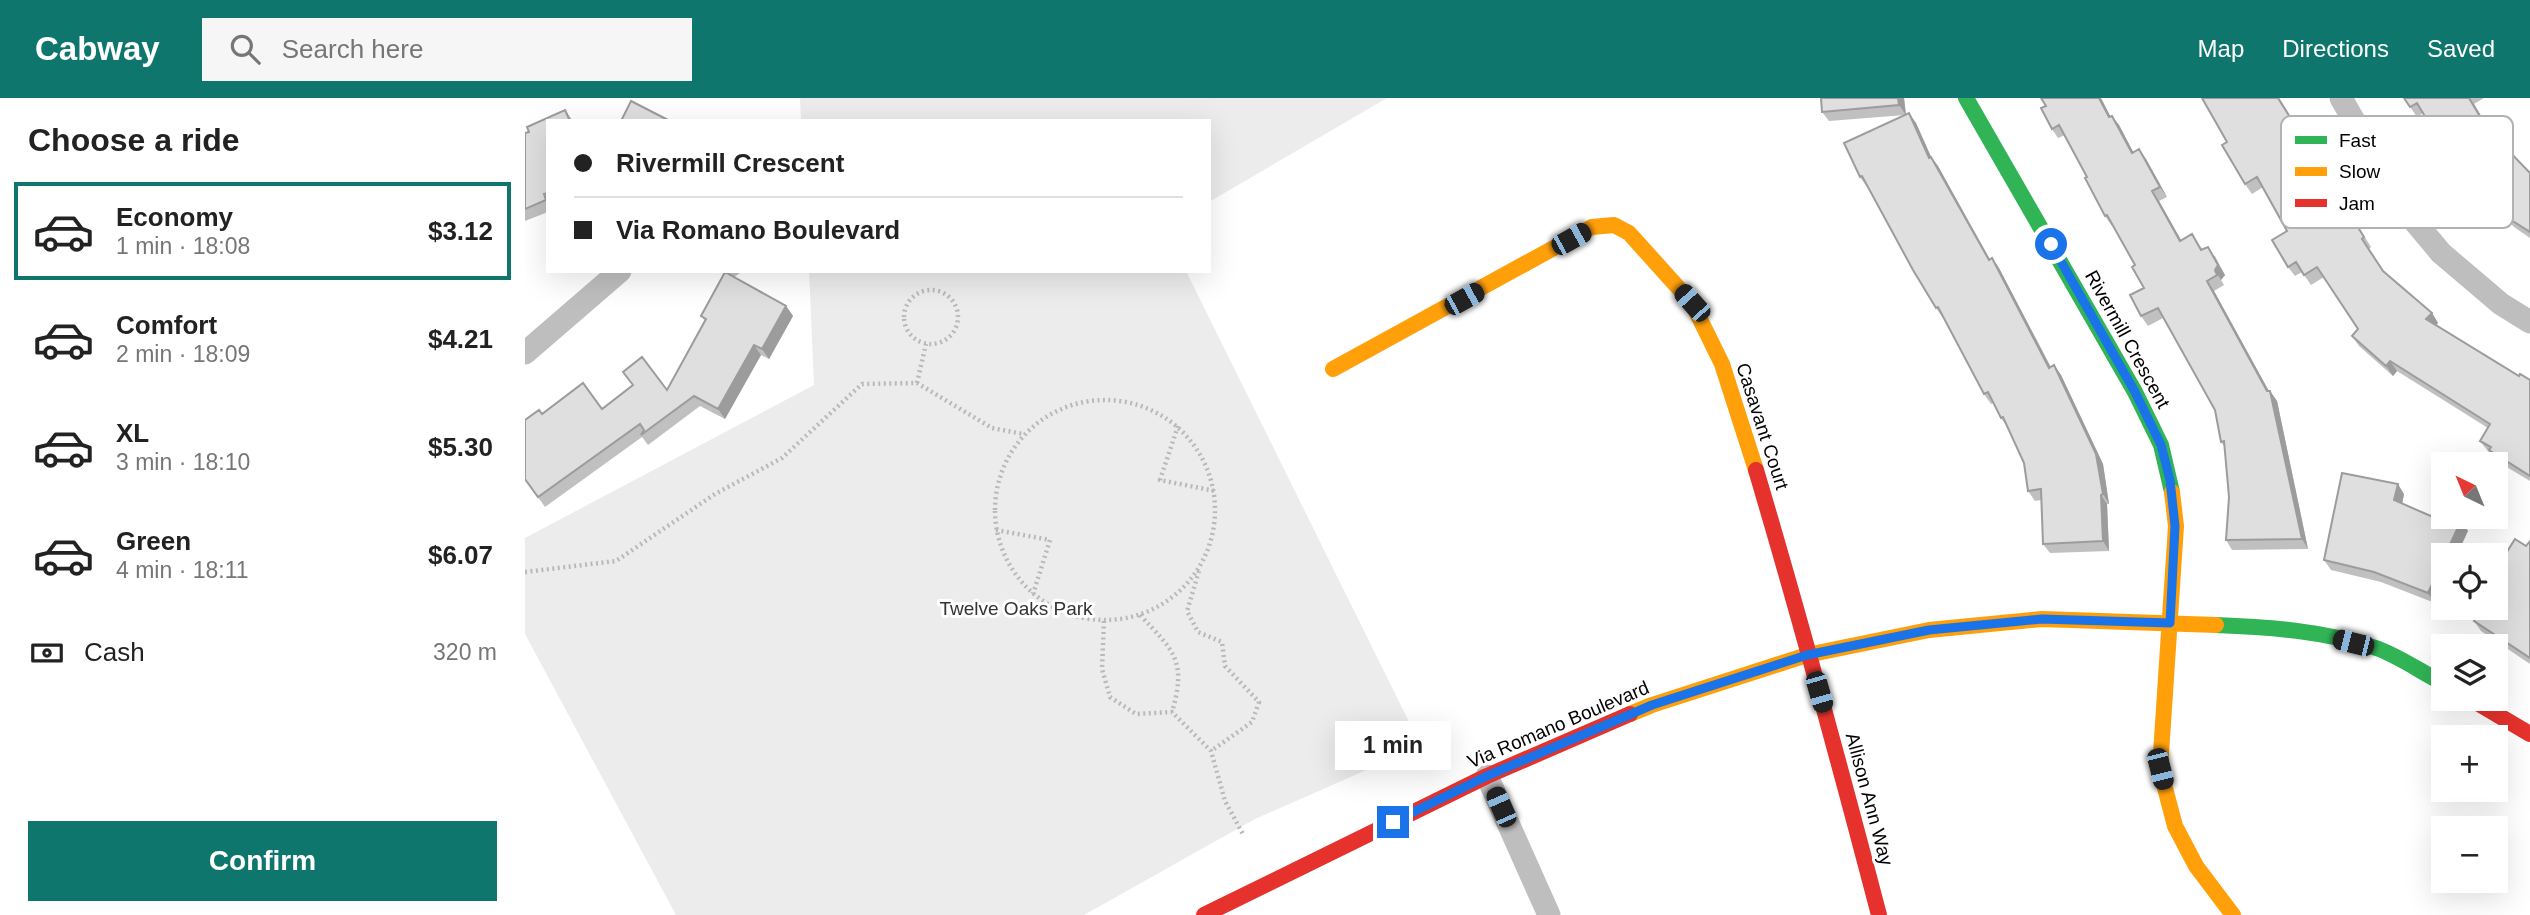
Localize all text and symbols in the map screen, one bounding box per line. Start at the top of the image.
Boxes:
search box [202,18,692,81]
text: Cabway [35,30,160,67]
icon: search [226,30,264,68]
text: Search here [282,34,423,64]
text: Map [2198,35,2244,62]
text: Directions [2282,35,2389,62]
text: Saved [2427,35,2495,62]
legend [2281,116,2513,228]
text: Choose a ride [28,122,240,158]
text: Fast [2339,130,2377,151]
text: Rivermill Crescent [616,148,844,178]
text: Slow [2339,161,2380,182]
text: Jam [2339,193,2375,214]
icon: car [32,200,95,263]
text: Economy [116,202,233,232]
text: Via Romano Boulevard [616,215,900,245]
text: $3.12 [428,216,493,246]
car [1548,220,1595,258]
route start [2035,228,2067,260]
text: 1 min · 18:08 [116,233,250,259]
street label: Rivermill Crescent [2081,267,2174,412]
car [1441,280,1488,318]
car [1671,280,1714,326]
icon: car [32,308,95,371]
text: Comfort [116,310,217,340]
text: $4.21 [428,324,493,354]
text: 2 min · 18:09 [116,341,250,367]
street label: Casavant Court [1732,360,1793,493]
icon: car [32,416,95,479]
text: XL [116,418,149,448]
text: $5.30 [428,432,493,462]
text: 3 min · 18:10 [116,449,250,475]
north arrow [2431,452,2508,528]
map controls [2431,452,2508,893]
icon: car [32,524,95,587]
text: Green [116,526,191,556]
text: $6.07 [428,540,493,570]
button: locate [2431,543,2508,620]
text: 4 min · 18:11 [116,557,249,583]
park label: Twelve Oaks Park [939,598,1093,619]
car [2331,628,2376,658]
icon: cash [28,634,66,672]
button: layers [2431,634,2508,711]
text: Cash [84,637,145,667]
text: 320 m [433,639,497,665]
car [1804,669,1835,715]
street label: Via Romano Boulevard [1464,677,1652,772]
callout: 1 min [1335,720,1451,770]
button: + [2431,725,2508,802]
street label: Allison Ann Way [1842,730,1897,868]
text: 1 min [1363,732,1423,758]
car [2145,746,2176,792]
car [1483,784,1520,830]
route end [1377,806,1409,838]
button: − [2431,816,2508,893]
button: Confirm [28,821,497,901]

